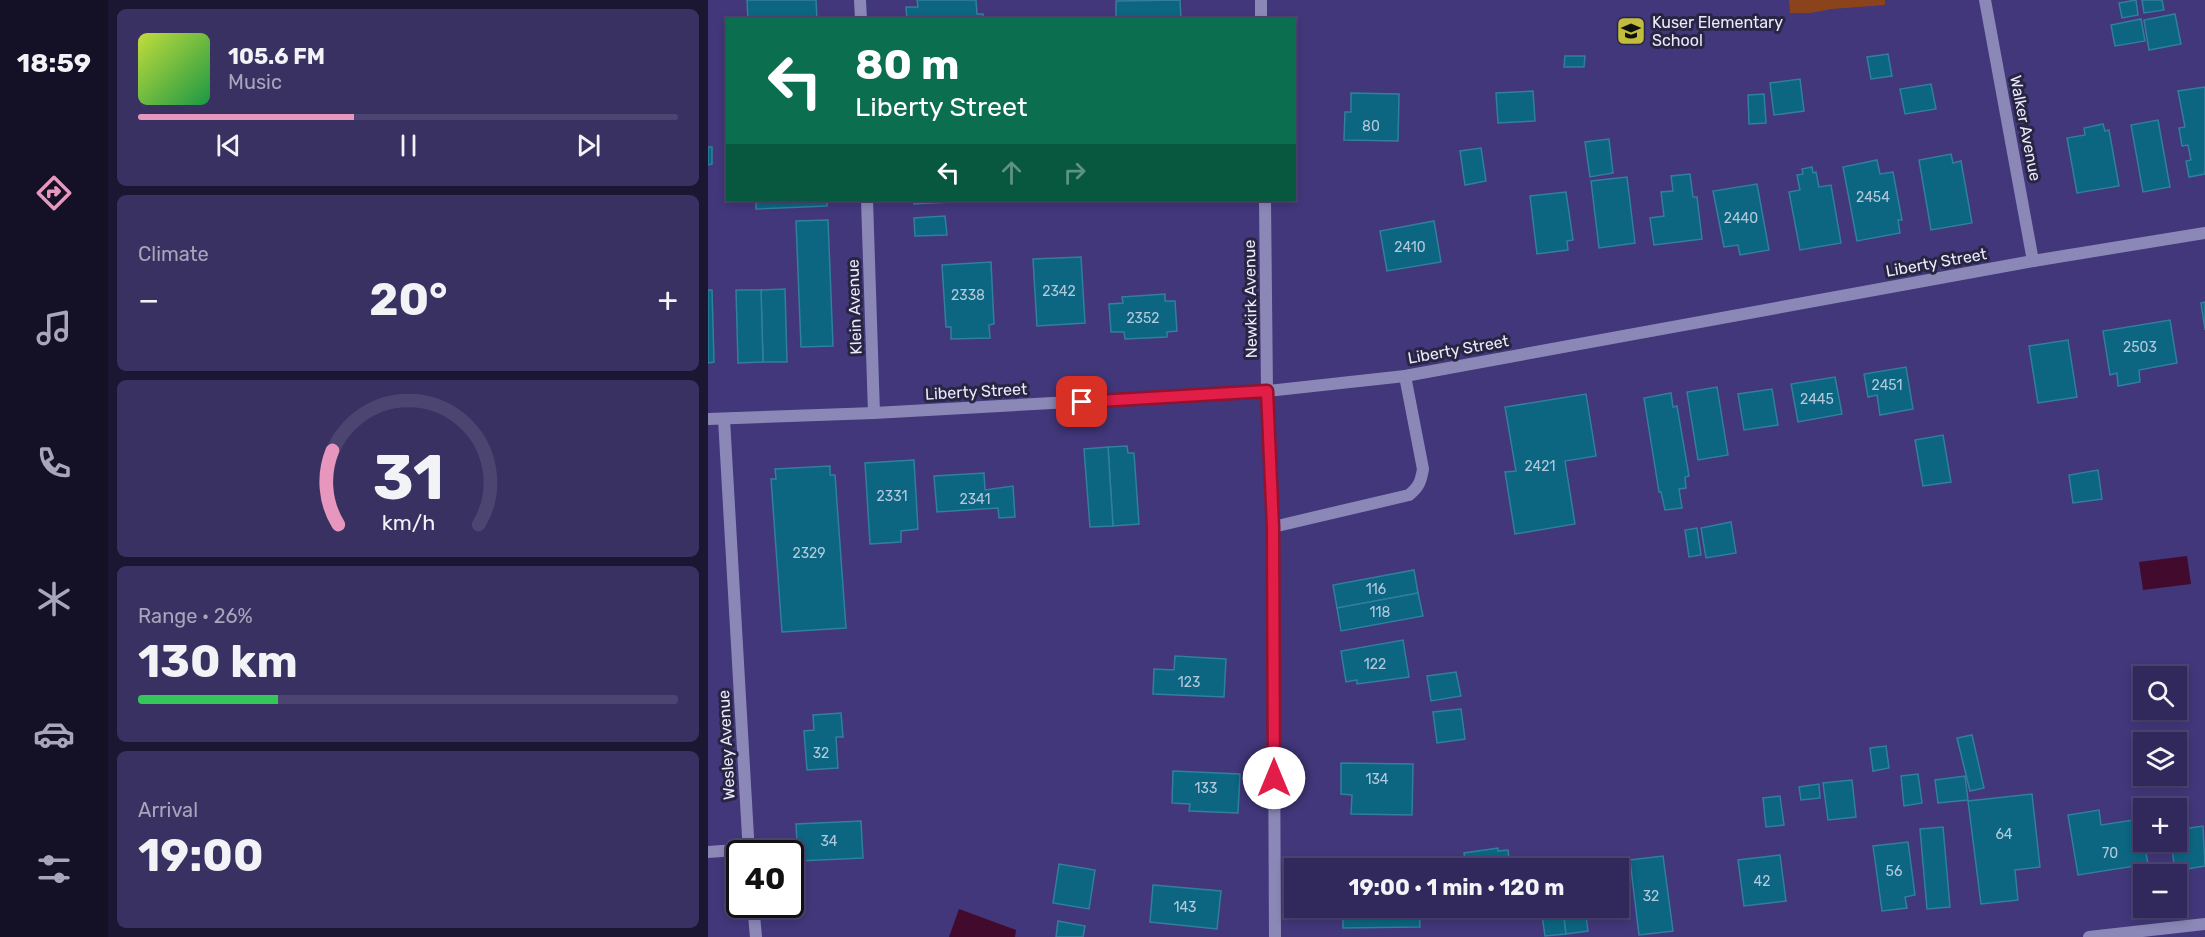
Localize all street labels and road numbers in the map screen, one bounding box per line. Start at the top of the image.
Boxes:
street label: Walker Avenue [2006,74,2045,183]
street label: Newkirk Avenue [1240,240,1261,358]
street label: Liberty Street [1884,244,1988,281]
street label: Klein Avenue [843,259,866,355]
street label: Liberty Street [1406,331,1510,368]
street label: Liberty Street [924,379,1028,404]
street label: Wesley Avenue [714,689,739,800]

